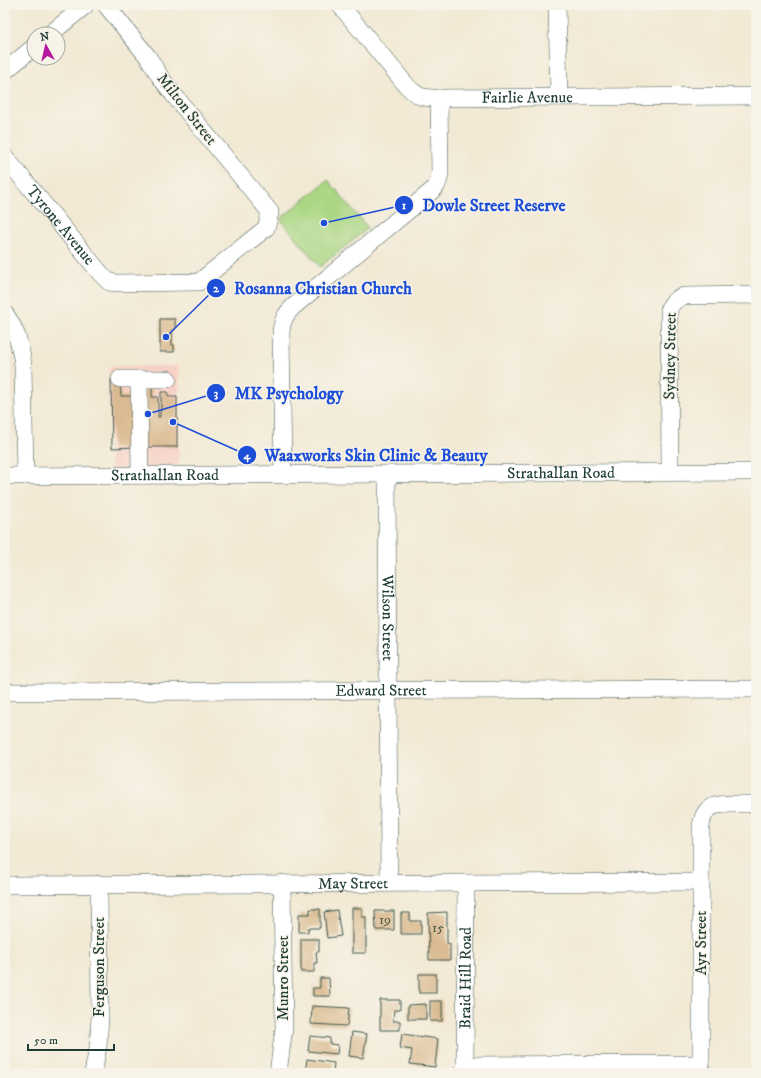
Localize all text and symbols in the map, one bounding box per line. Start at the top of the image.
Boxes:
north arrow [26,26,66,66]
text: N [39,30,50,45]
street label: Milton Street [153,69,221,149]
street label: Fairlie Avenue [482,87,573,108]
street label: Tyrone Avenue [22,181,100,269]
callout: Dowle Street Reserve [394,191,573,220]
text: Dowle Street Reserve [422,195,566,217]
text: 1 [402,198,407,213]
callout: Rosanna Christian Church [206,274,420,303]
text: Rosanna Christian Church [234,278,412,300]
text: 2 [213,281,220,296]
street label: Sydney Street [659,312,681,400]
callout: MK Psychology [206,378,351,407]
text: MK Psychology [235,383,344,405]
text: 3 [214,386,219,401]
callout: Waaxworks Skin Clinic & Beauty [237,440,496,469]
text: Waaxworks Skin Clinic & Beauty [263,445,488,467]
text: 4 [243,448,252,463]
street label: Strathallan Road [507,463,615,483]
street label: Strathallan Road [111,465,219,485]
street label: Wilson Street [377,574,398,661]
street label: Edward Street [335,680,427,701]
street label: May Street [318,873,388,894]
house number: 19 [379,911,391,929]
street label: Ayr Street [691,911,711,975]
street label: Ferguson Street [89,917,109,1017]
house number: 15 [432,919,444,937]
street label: Braid Hill Road [455,927,476,1029]
street label: Munro Street [273,935,293,1021]
scale bar [28,1026,114,1052]
text: 50 m [34,1033,58,1048]

